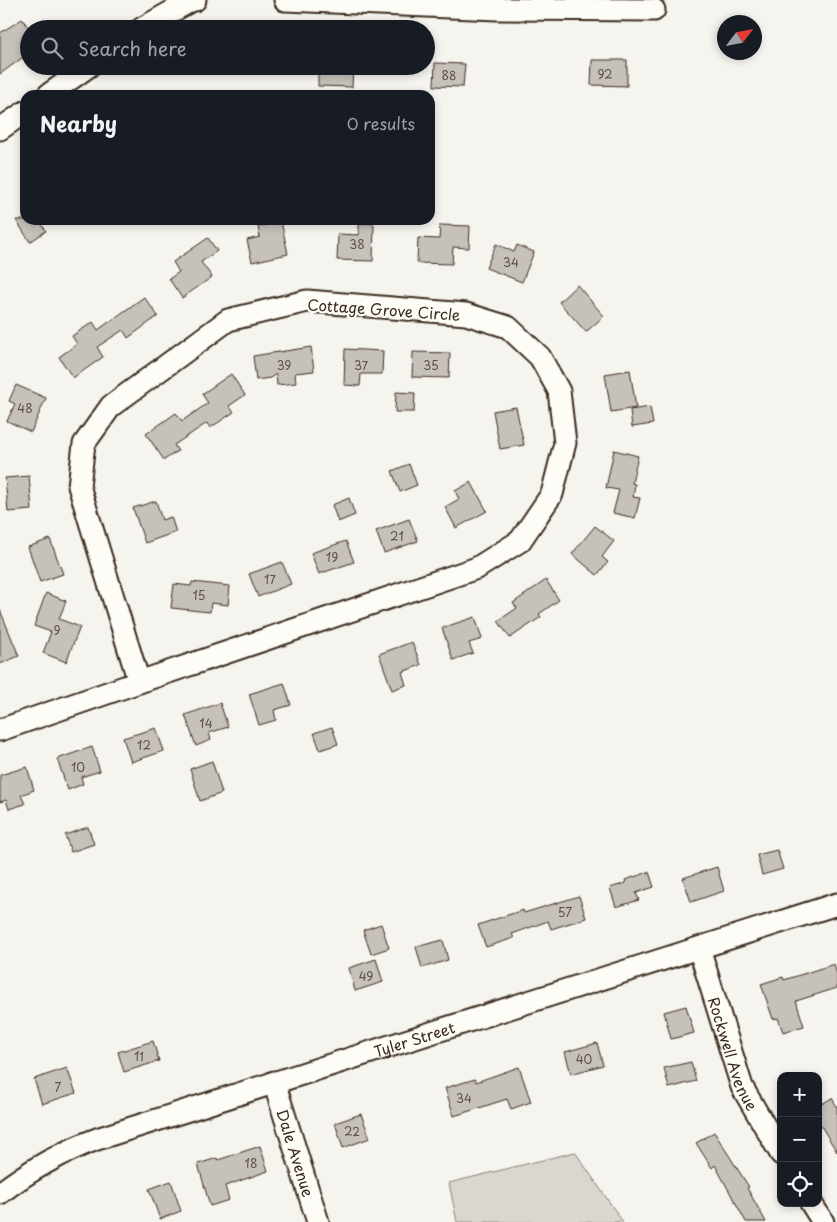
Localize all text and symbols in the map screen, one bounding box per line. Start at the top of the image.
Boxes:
north arrow [717,15,762,60]
search box [20,20,435,75]
icon: search [38,34,66,62]
text: Search here [78,34,187,62]
house number: 92 [597,65,613,83]
house number: 88 [442,66,456,84]
text: Nearby [40,107,117,139]
text: 0 results [347,111,415,135]
house number: 38 [349,235,365,253]
house number: 34 [503,253,519,271]
street label: Cottage Grove Circle [307,292,461,326]
house number: 39 [277,356,291,374]
house number: 37 [354,356,369,374]
house number: 35 [423,356,439,374]
house number: 48 [17,399,33,417]
house number: 21 [390,527,404,545]
house number: 19 [326,548,338,566]
house number: 17 [264,570,276,588]
house number: 15 [192,586,206,604]
house number: 9 [53,621,61,639]
house number: 14 [199,714,213,732]
house number: 12 [137,736,151,754]
house number: 10 [71,758,85,776]
house number: 57 [558,903,572,921]
house number: 49 [359,967,373,985]
street label: Rockwell Avenue [703,994,764,1114]
street label: Tyler Street [371,1015,457,1062]
house number: 11 [134,1047,144,1065]
house number: 40 [576,1050,593,1068]
map controls [777,1072,822,1207]
button: + [777,1072,822,1117]
house number: 7 [55,1078,62,1096]
house number: 34 [456,1089,472,1107]
street label: Dale Avenue [272,1106,321,1199]
button: − [777,1117,822,1162]
house number: 22 [344,1122,360,1140]
house number: 18 [245,1154,257,1172]
button: locate [777,1162,822,1207]

